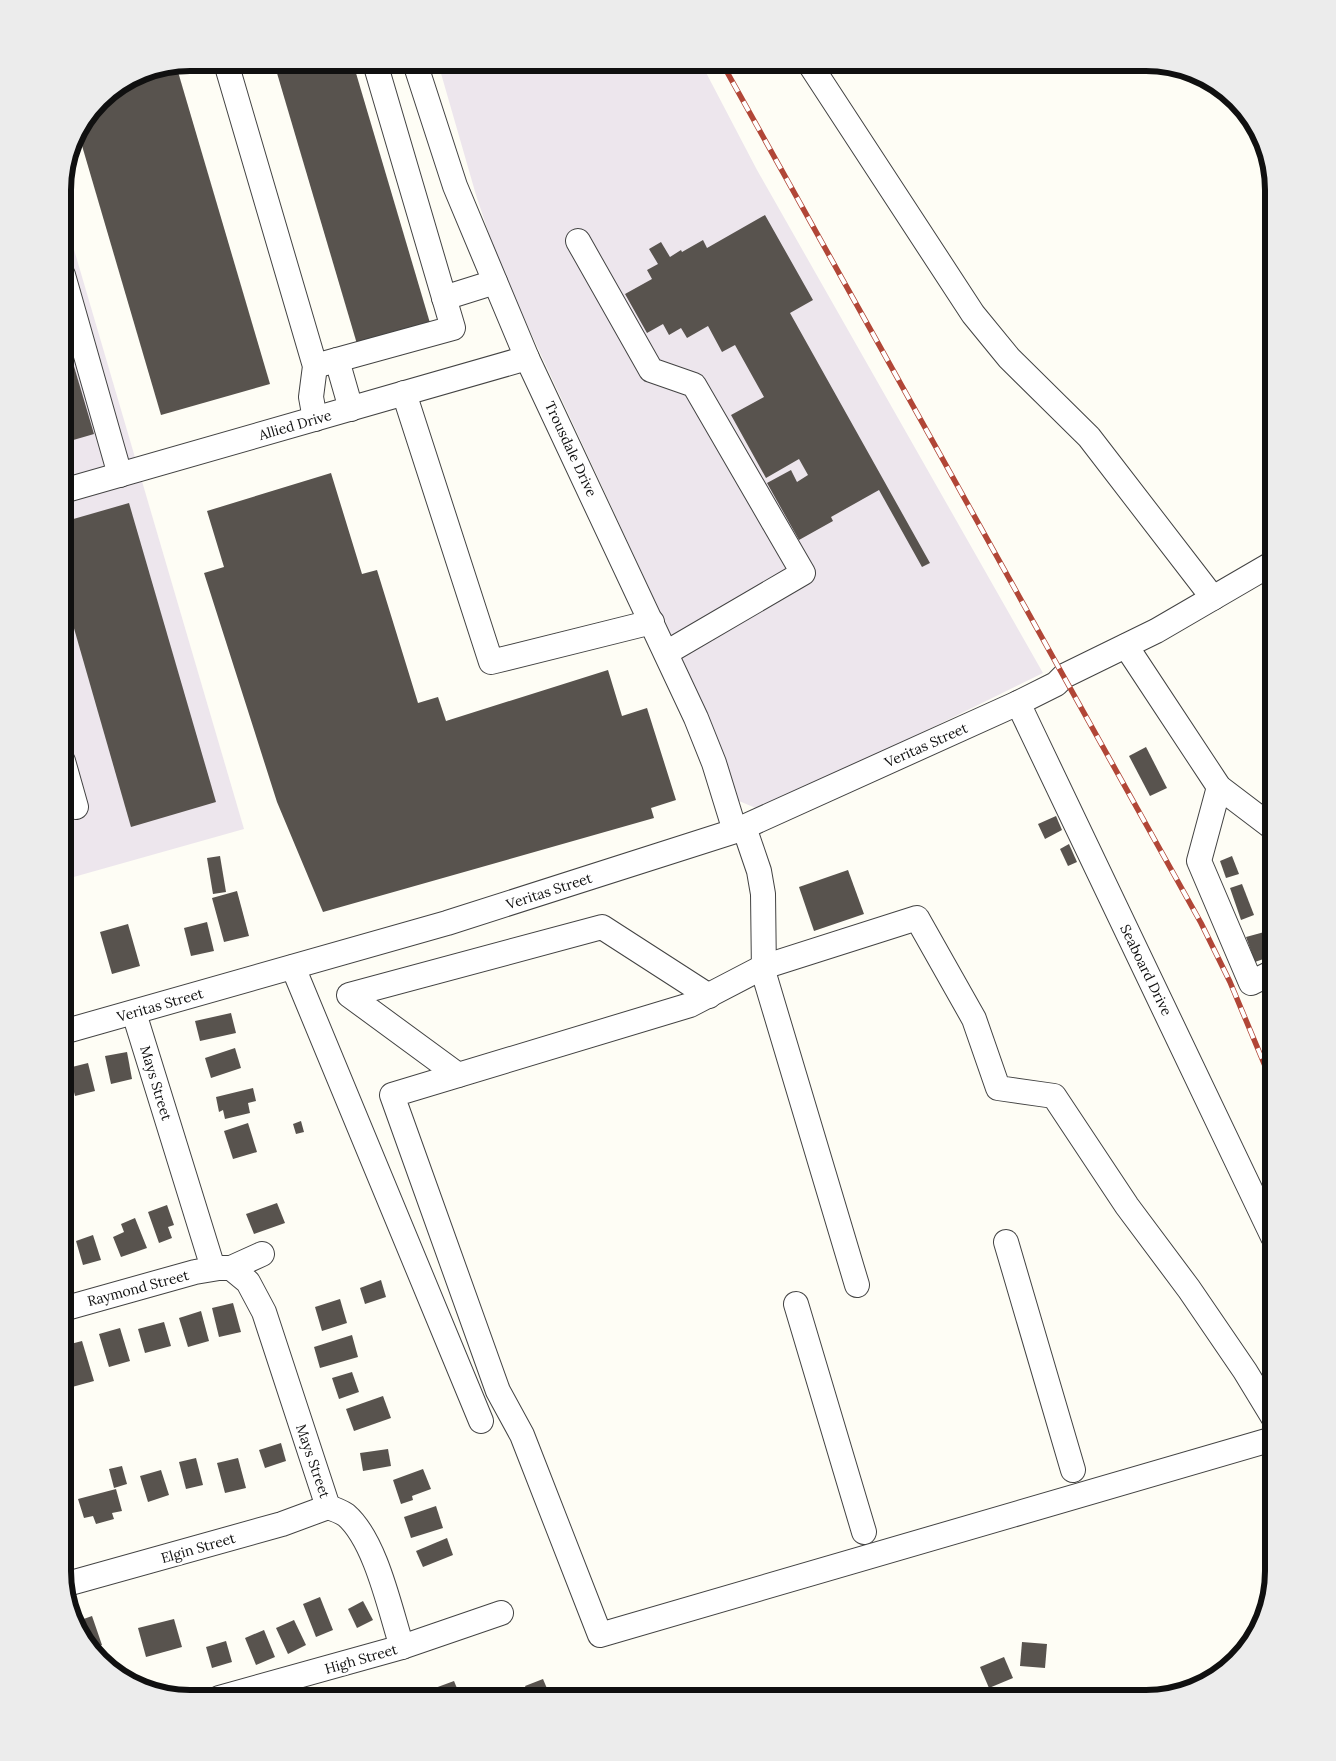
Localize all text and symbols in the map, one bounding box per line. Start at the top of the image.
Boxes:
street label: Trousdale Drive [541,398,601,500]
street label: Allied Drive [256,406,334,444]
street label: Veritas Street [881,718,971,772]
street label: Veritas Street [503,869,595,914]
street label: Seaboard Drive [1116,921,1176,1019]
street label: Veritas Street [114,984,206,1026]
street label: Mays Street [136,1043,176,1123]
street label: Raymond Street [85,1266,191,1310]
street label: Mays Street [292,1422,334,1501]
street label: Elgin Street [159,1529,238,1567]
street label: High Street [323,1640,400,1678]

